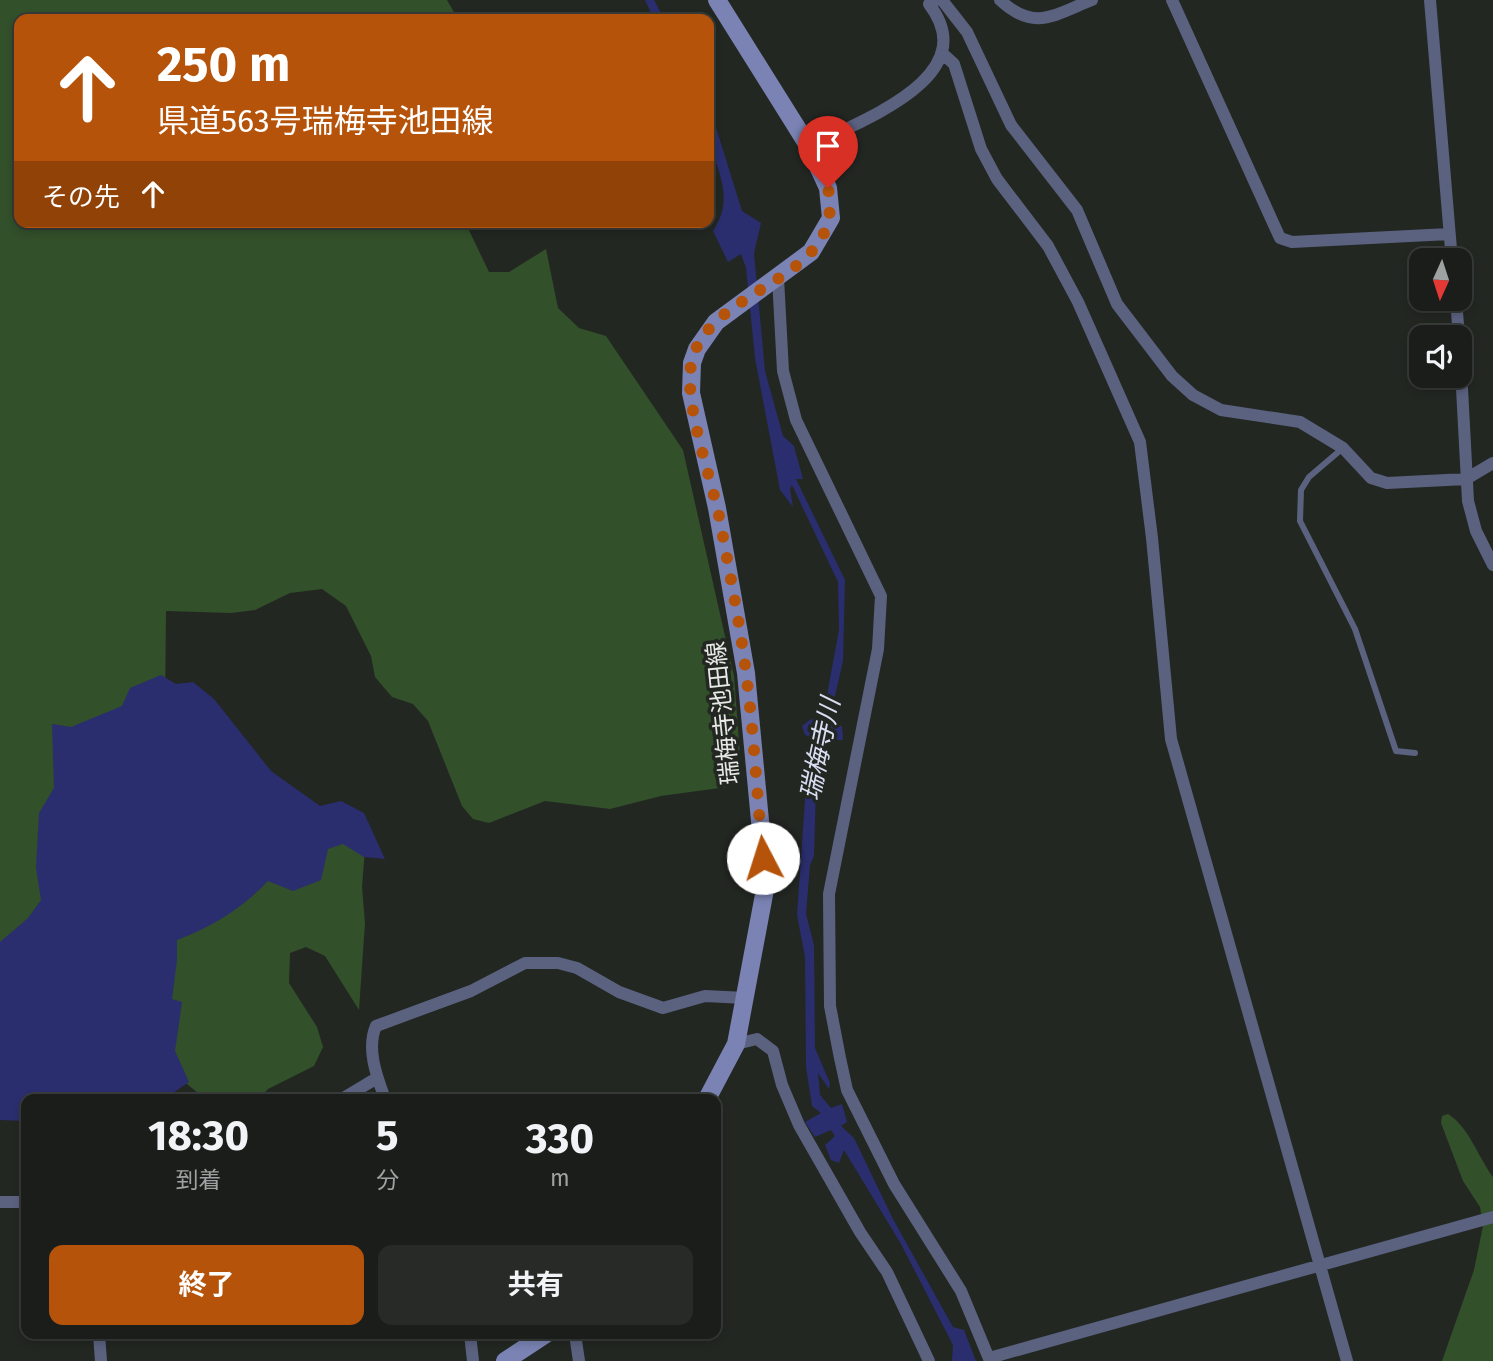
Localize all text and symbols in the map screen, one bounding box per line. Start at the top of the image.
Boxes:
text: 250 m [157,35,290,94]
icon: ahead [42,42,133,133]
text: 県道563号瑞梅寺池田線 [157,102,494,140]
pin [798,116,858,188]
icon: arrive [809,127,847,165]
icon: ahead [134,175,172,213]
text: その先 [42,182,120,213]
north arrow [1409,248,1472,312]
map controls [1409,248,1472,388]
button: sound [1409,325,1472,388]
street label: 瑞梅寺池田線 [702,640,744,786]
water label: 瑞梅寺川 [795,692,847,803]
position arrow [726,821,800,895]
text: 18:30 [148,1111,249,1161]
text: 5 [376,1111,399,1161]
text: 330 [526,1114,594,1164]
text: m [550,1164,570,1192]
text: 到着 [175,1166,221,1194]
text: 分 [376,1166,399,1194]
button: 終了 [49,1245,364,1325]
button: 共有 [378,1245,693,1325]

